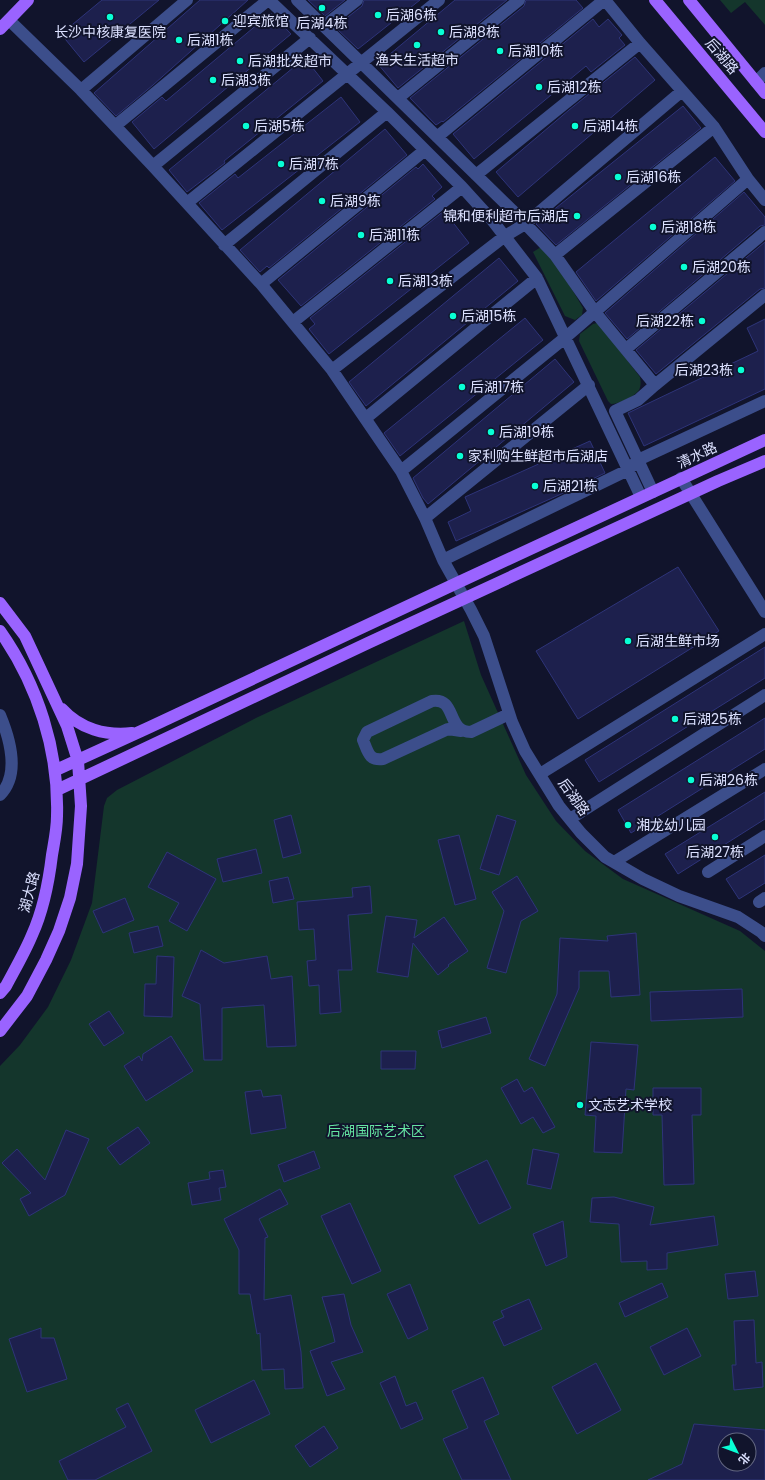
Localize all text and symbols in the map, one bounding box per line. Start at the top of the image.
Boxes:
marker: 后湖4栋 [317,3,327,13]
place label: 后湖6栋 [386,5,437,25]
marker: 后湖6栋 [373,10,383,20]
place label: 迎宾旅馆 [233,11,289,31]
marker: 长沙中核康复医院 [105,12,115,22]
place label: 后湖4栋 [297,13,347,33]
marker: 迎宾旅馆 [220,16,230,26]
place label: 长沙中核康复医院 [54,22,166,42]
place label: 后湖8栋 [449,22,500,42]
marker: 后湖8栋 [436,27,446,37]
place label: 后湖1栋 [187,30,233,50]
street label: 后湖路 [701,33,743,79]
marker: 后湖1栋 [174,35,184,45]
marker: 渔夫生活超市 [412,40,422,50]
place label: 后湖10栋 [508,41,563,61]
marker: 后湖10栋 [495,46,505,56]
place label: 渔夫生活超市 [375,50,459,70]
place label: 后湖批发超市 [248,51,332,71]
marker: 后湖批发超市 [235,56,245,66]
place label: 后湖3栋 [221,70,271,90]
marker: 后湖3栋 [208,75,218,85]
place label: 后湖12栋 [547,77,602,97]
marker: 后湖12栋 [534,82,544,92]
place label: 后湖5栋 [254,116,305,136]
place label: 后湖14栋 [583,116,638,136]
marker: 后湖5栋 [241,121,251,131]
marker: 后湖14栋 [570,121,580,131]
place label: 后湖7栋 [289,154,339,174]
marker: 后湖7栋 [276,159,286,169]
place label: 后湖16栋 [626,167,681,187]
marker: 后湖16栋 [613,172,623,182]
place label: 后湖9栋 [330,191,381,211]
marker: 后湖9栋 [317,196,327,206]
place label: 锦和便利超市后湖店 [443,206,569,226]
marker: 锦和便利超市后湖店 [572,211,582,221]
place label: 后湖18栋 [661,217,716,237]
marker: 后湖18栋 [648,222,658,232]
place label: 后湖11栋 [369,225,420,245]
marker: 后湖11栋 [356,230,366,240]
place label: 后湖20栋 [692,257,751,277]
marker: 后湖20栋 [679,262,689,272]
place label: 后湖13栋 [398,271,453,291]
marker: 后湖13栋 [385,276,395,286]
place label: 后湖15栋 [461,306,516,326]
marker: 后湖15栋 [448,311,458,321]
place label: 后湖22栋 [636,311,694,331]
marker: 后湖22栋 [697,316,707,326]
place label: 后湖23栋 [675,360,733,380]
marker: 后湖23栋 [736,365,746,375]
place label: 后湖17栋 [470,377,524,397]
marker: 后湖17栋 [457,382,467,392]
place label: 后湖19栋 [499,422,554,442]
marker: 后湖19栋 [486,427,496,437]
street label: 清水路 [674,437,720,473]
place label: 家利购生鲜超市后湖店 [468,446,608,466]
marker: 家利购生鲜超市后湖店 [455,451,465,461]
place label: 后湖21栋 [543,476,598,496]
marker: 后湖21栋 [530,481,540,491]
place label: 后湖生鲜市场 [636,631,720,651]
marker: 后湖生鲜市场 [623,636,633,646]
place label: 后湖25栋 [683,709,742,729]
marker: 后湖25栋 [670,714,680,724]
place label: 后湖26栋 [699,770,758,790]
street label: 后湖路 [554,774,594,820]
marker: 后湖26栋 [686,775,696,785]
place label: 湘龙幼儿园 [636,815,706,835]
marker: 湘龙幼儿园 [623,820,633,830]
marker: 后湖27栋 [710,832,720,842]
place label: 后湖27栋 [686,842,744,862]
street label: 湖大路 [14,869,44,915]
place label: 文志艺术学校 [588,1095,672,1115]
marker: 文志艺术学校 [575,1100,585,1110]
park label: 后湖国际艺术区 [327,1121,425,1141]
north arrow [717,1432,757,1472]
text: 北 [735,1449,754,1468]

